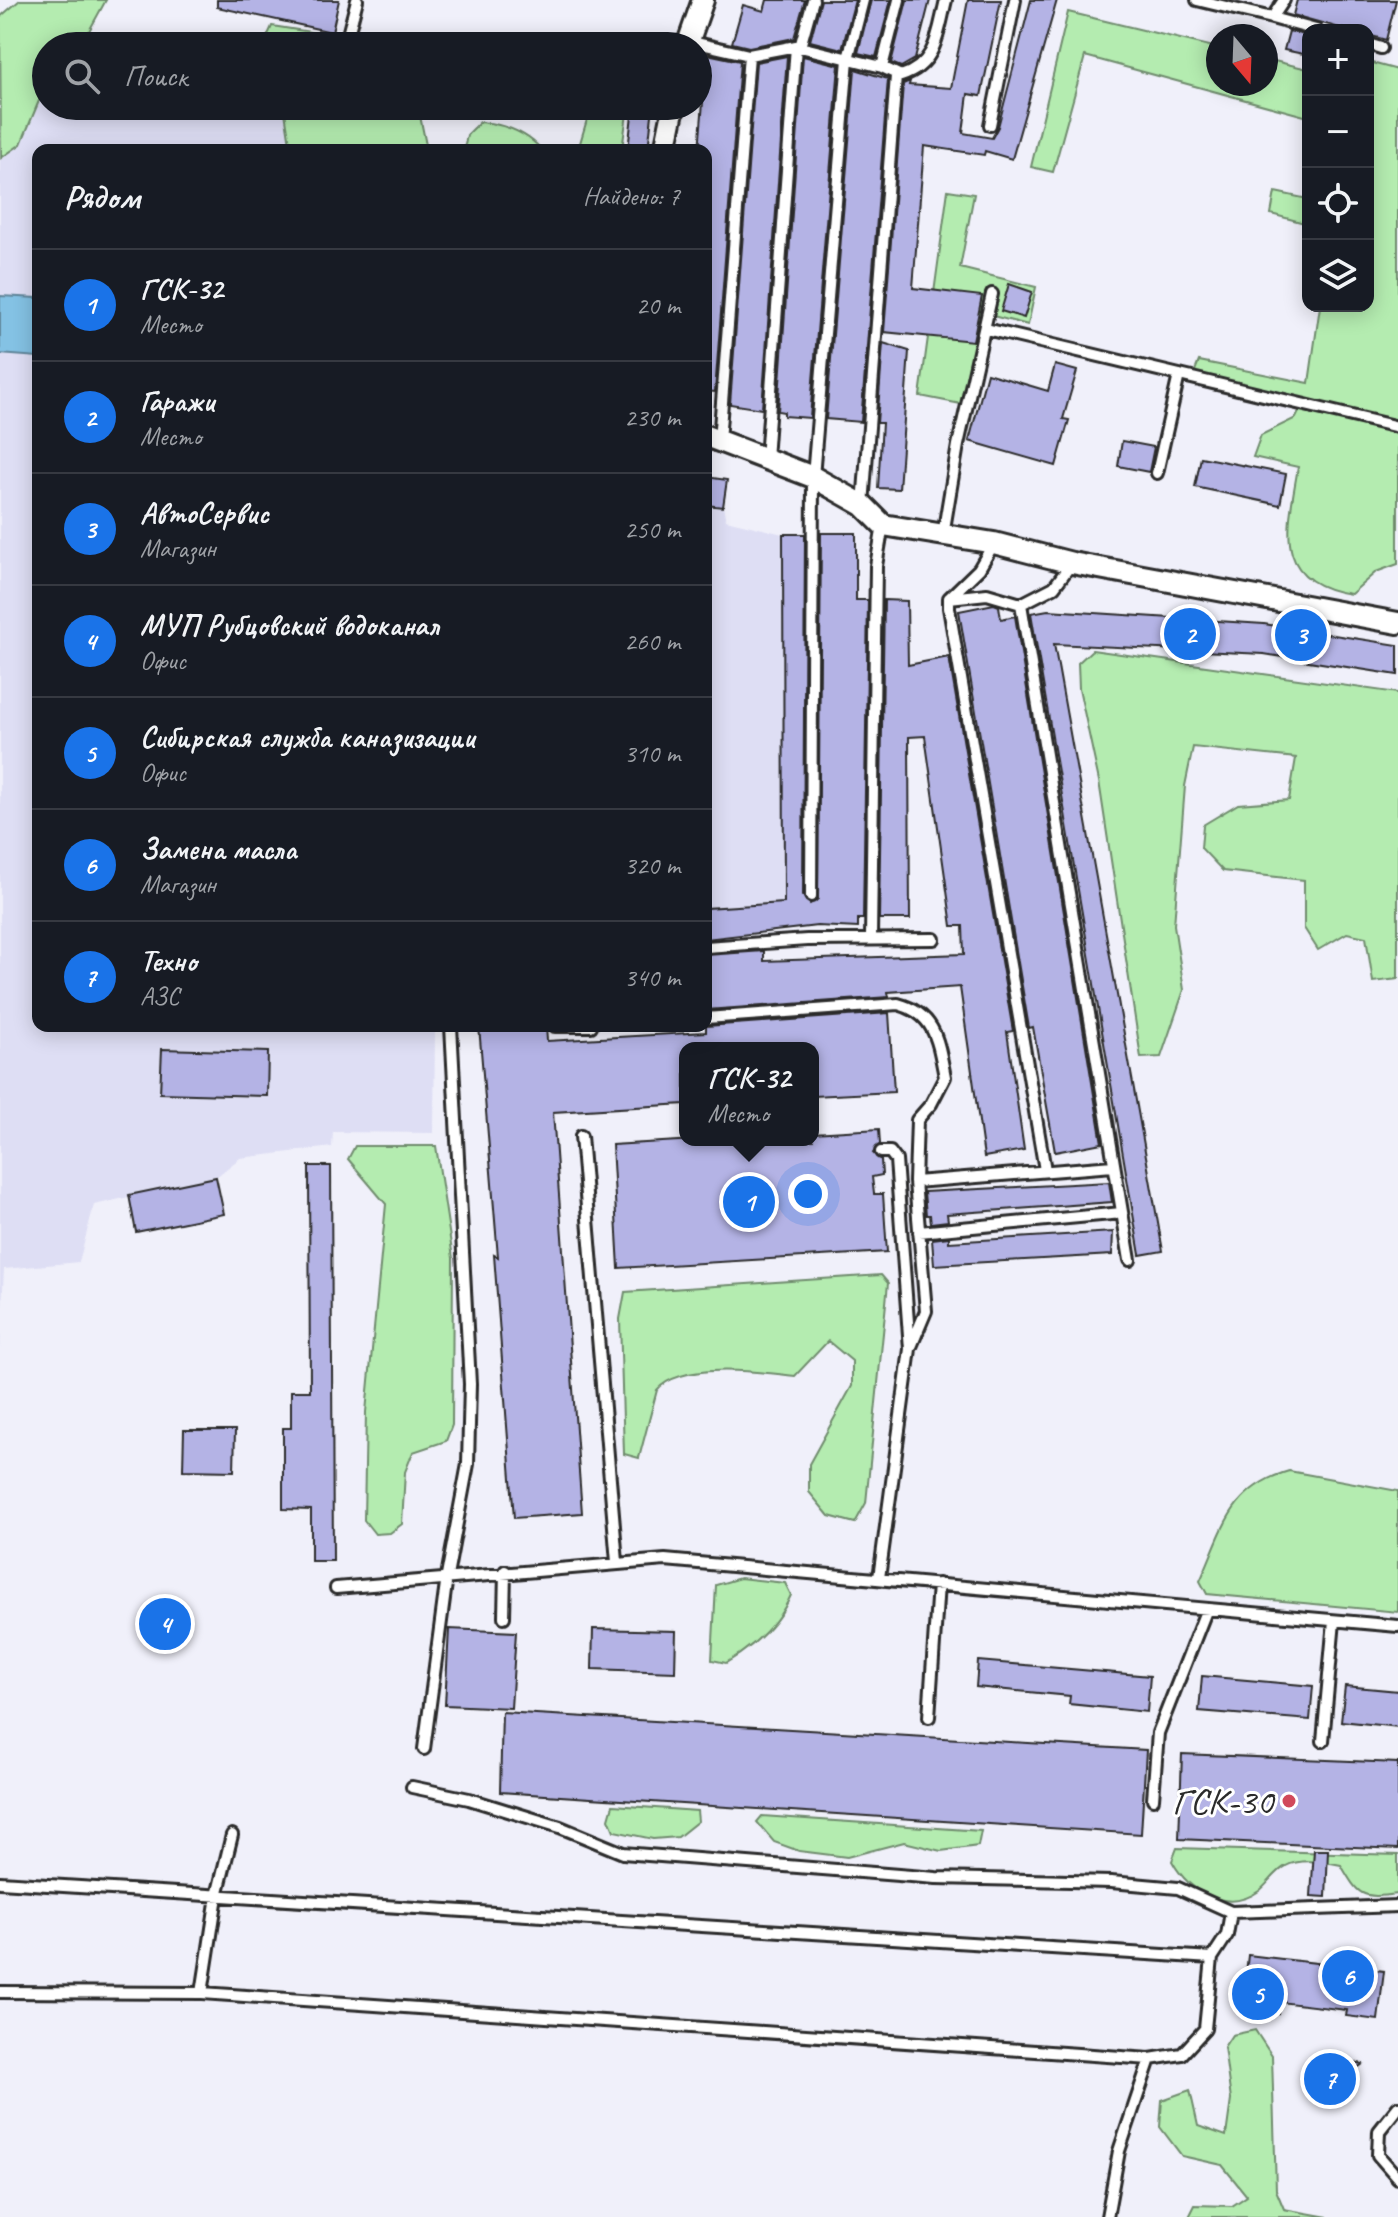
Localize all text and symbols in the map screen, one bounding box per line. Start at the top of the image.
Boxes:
north arrow [1206,24,1278,96]
map controls [1302,24,1374,312]
button: + [1302,24,1374,96]
search box [32,32,712,120]
icon: search [60,54,104,98]
text: Поиск [124,57,187,95]
button: − [1302,96,1374,168]
button: locate [1302,168,1374,240]
text: Рядом [64,175,140,218]
text: Найдено: 7 [583,180,680,213]
button: layers [1302,240,1374,312]
text: ГСК-32 [140,270,223,308]
text: 1 [84,289,96,322]
text: 20 m [636,289,680,322]
text: Место [140,308,202,341]
text: Гаражи [140,382,214,420]
text: 2 [84,401,96,434]
text: 230 m [624,401,680,434]
text: Место [140,420,202,453]
text: АвтоСервис [140,494,269,532]
text: 3 [84,513,96,546]
text: 250 m [624,513,680,546]
text: Магазин [140,532,216,565]
pin: 2 [1164,604,1216,664]
pin: 3 [1275,605,1327,665]
text: МУП Рубцовский водоканал [140,606,439,644]
text: 4 [84,625,96,658]
text: 260 m [624,625,680,658]
text: Офис [140,644,186,677]
text: Сибирская служба каназизации [140,718,475,756]
text: 5 [84,737,96,770]
text: 310 m [624,737,680,770]
text: Офис [140,756,186,789]
text: Замена масла [140,830,297,868]
text: 6 [84,849,96,882]
text: 320 m [624,849,680,882]
text: Магазин [140,868,216,901]
text: Техно [140,942,197,980]
text: 7 [84,961,96,994]
text: 340 m [624,961,680,994]
text: АЗС [140,980,179,1013]
popup [679,1042,819,1146]
text: ГСК-32 [707,1059,791,1097]
text: Место [707,1097,769,1130]
pin: 1 [723,1172,775,1232]
your location [788,1174,828,1214]
pin: 4 [139,1594,191,1654]
place label: ГСК-30 [1172,1778,1276,1825]
marker: ГСК-30 [1280,1792,1298,1810]
pin: 6 [1322,1946,1374,2006]
pin: 5 [1232,1964,1284,2024]
pin: 7 [1304,2049,1356,2109]

